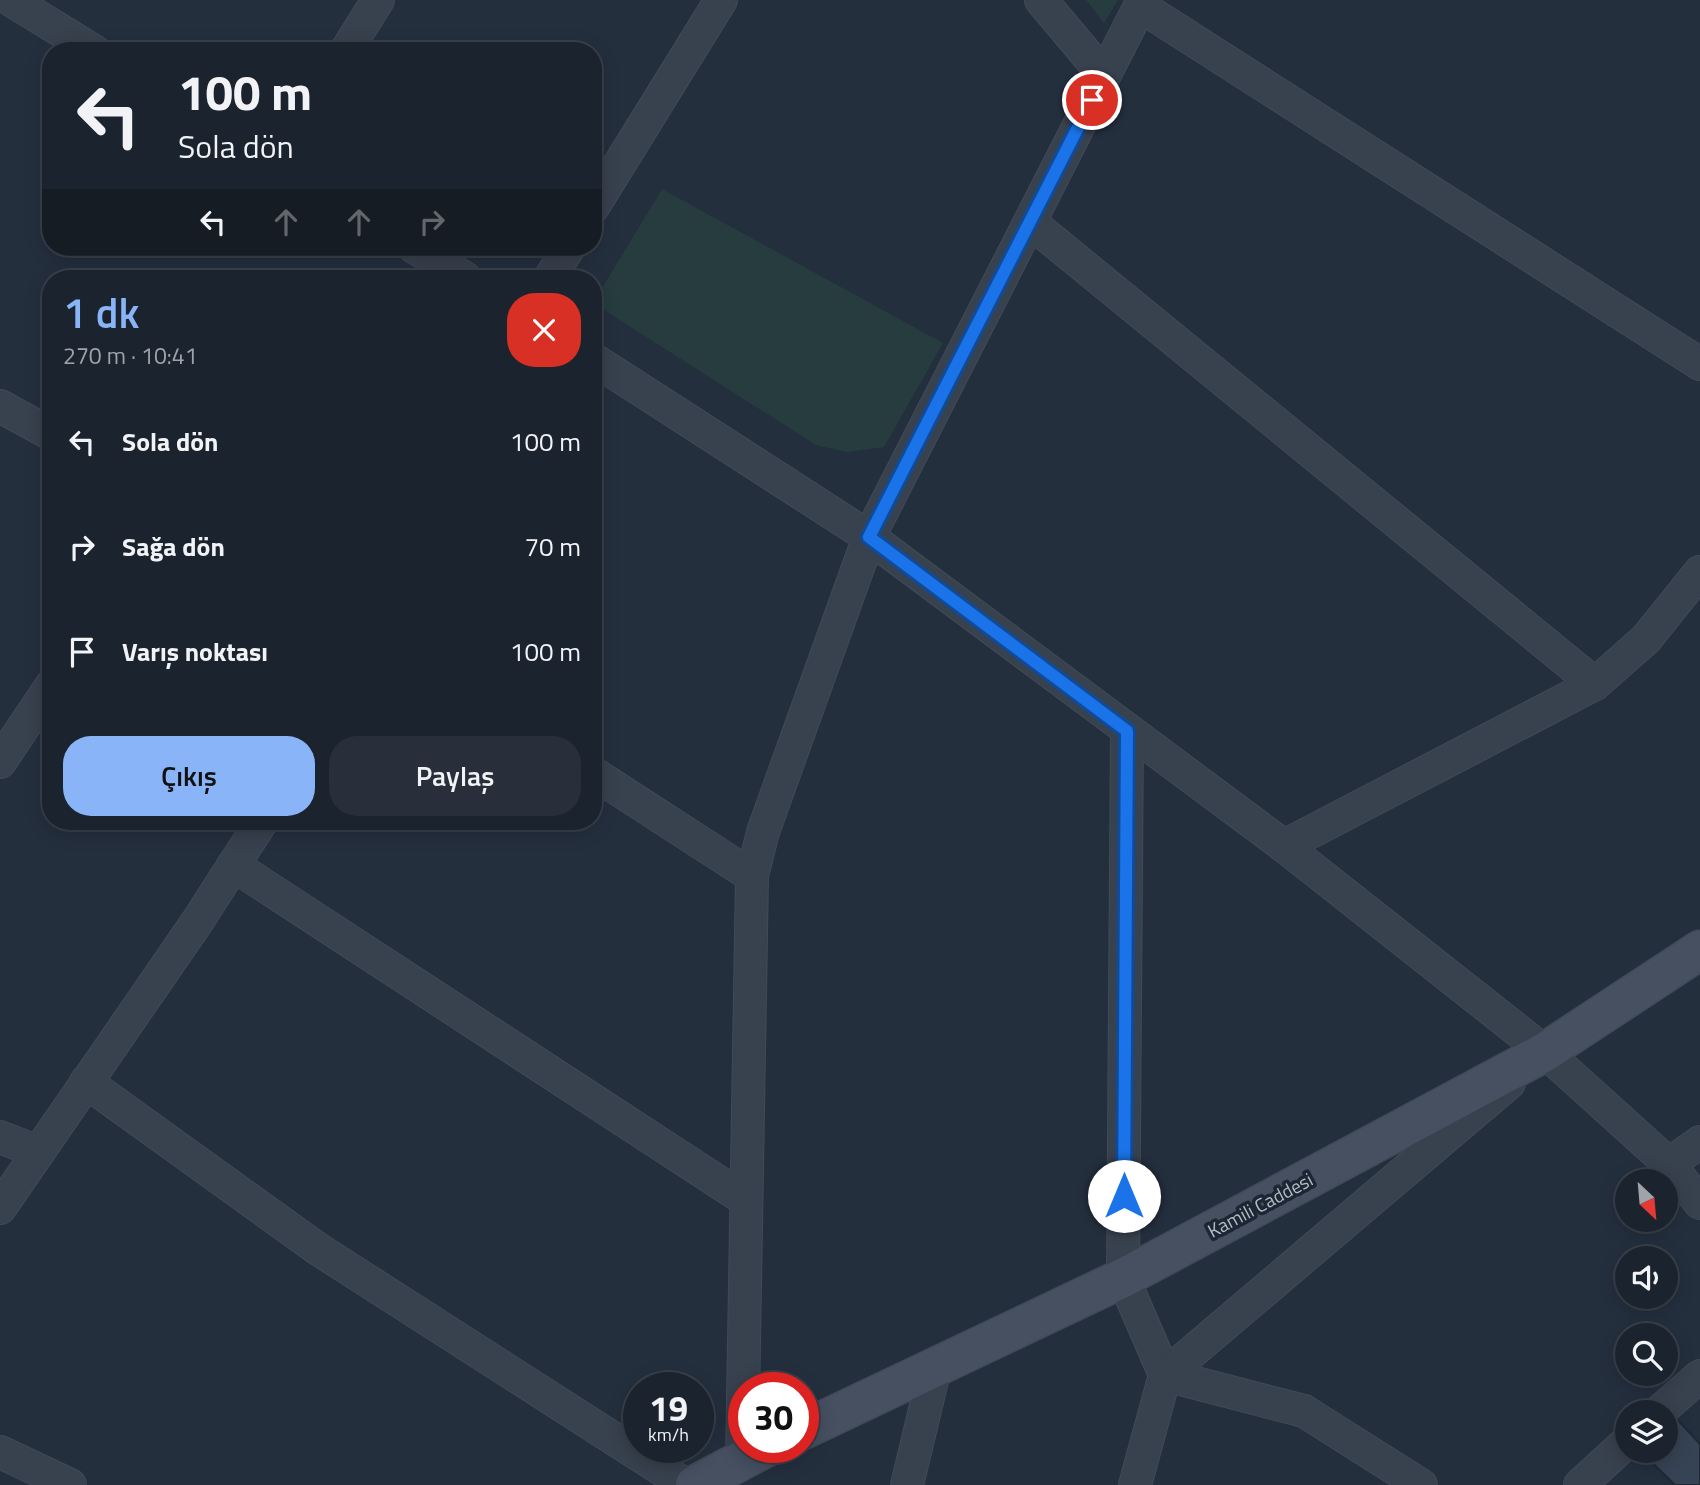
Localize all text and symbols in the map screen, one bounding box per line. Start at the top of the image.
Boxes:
text: 100 m [178,54,312,129]
icon: left [63,70,154,161]
pin [1062,70,1122,130]
icon: arrive [1073,81,1111,119]
text: Sola dön [178,122,294,170]
icon: left [194,203,232,241]
icon: ahead [267,203,305,241]
icon: ahead [340,203,378,241]
icon: right [413,203,451,241]
text: 1 dk [63,280,139,344]
button: close [507,293,581,367]
text: 270 m · 10:41 [63,338,198,373]
text: Sola dön [122,422,219,461]
text: 100 m [510,422,581,461]
icon: left [63,423,101,461]
text: Sağa dön [122,527,225,566]
text: 70 m [524,527,581,566]
icon: right [63,528,101,566]
text: Varış noktası [122,632,268,671]
text: 100 m [510,632,581,671]
icon: arrive [63,633,101,671]
button: Çıkış [63,736,315,816]
button: Paylaş [329,736,581,816]
position arrow [1087,1159,1161,1233]
street label: Kamili Caddesi [1202,1165,1318,1245]
north arrow [1615,1169,1678,1232]
map controls [1615,1169,1678,1463]
button: sound [1615,1246,1678,1309]
button: search [1615,1323,1678,1386]
speed limit sign: 30 [728,1372,819,1463]
text: 19 [649,1381,688,1435]
button: layers [1615,1400,1678,1463]
text: km/h [648,1421,689,1448]

